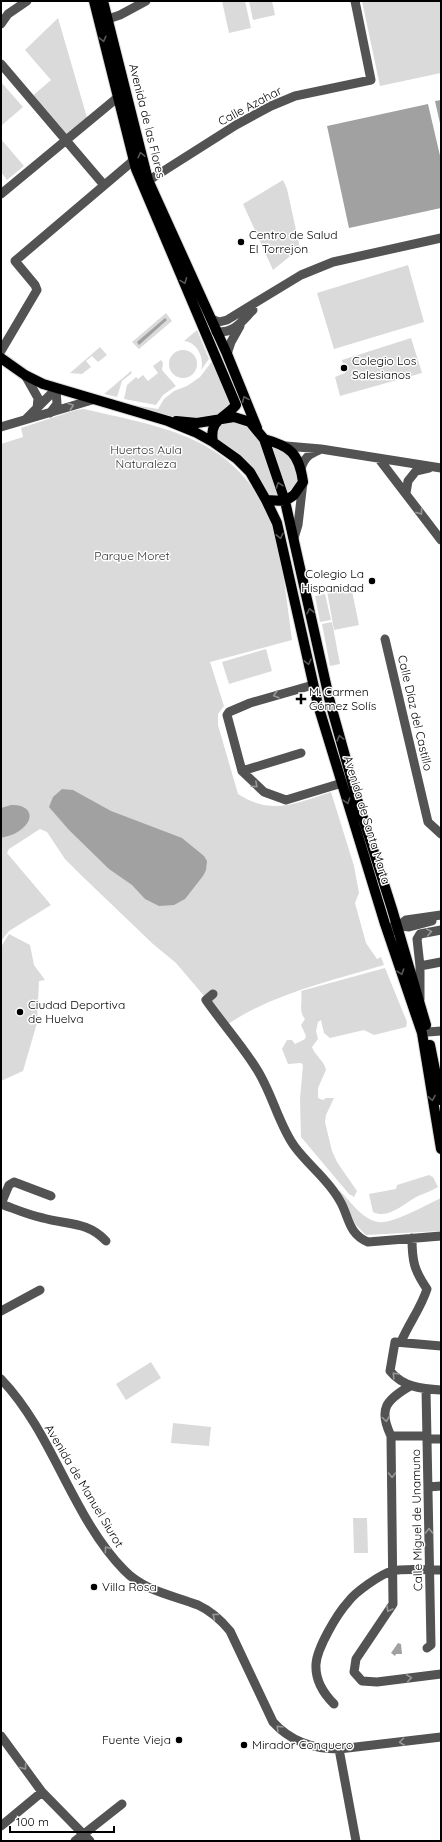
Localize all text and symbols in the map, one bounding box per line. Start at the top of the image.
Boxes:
one-way arrow [98,35,107,42]
street label: Avenida de las Flores [126,62,169,180]
street label: Calle Azahar [215,82,285,129]
one-way arrow [138,152,146,158]
place label: Centro de Salud El Torrejon [249,227,338,256]
marker: Centro de Salud El Torrejon [236,237,246,247]
one-way arrow [179,277,187,284]
place label: Colegio Los Salesianos [352,353,417,382]
marker: Colegio Los Salesianos [339,363,349,373]
one-way arrow [241,396,249,403]
one-way arrow [67,403,74,411]
park label: Huertos Aula Naturaleza [110,442,182,471]
one-way arrow [276,482,284,489]
one-way arrow [415,508,422,515]
one-way arrow [276,532,284,539]
park label: Parque Moret [94,548,170,563]
place label: Colegio La Hispanidad [301,566,364,595]
marker: Colegio La Hispanidad [367,576,377,586]
one-way arrow [307,608,315,614]
street label: Calle Díaz del Castillo [395,654,436,772]
one-way arrow [304,659,312,666]
place label: M. Carmen Gómez Solís [309,684,377,713]
one-way arrow [272,690,279,699]
marker: M. Carmen Gómez Solís [296,694,306,704]
one-way arrow [336,735,345,742]
street label: Avenida de Santa Marta [341,754,394,886]
one-way arrow [250,780,258,787]
one-way arrow [342,797,351,804]
one-way arrow [426,928,432,937]
one-way arrow [397,968,405,975]
place label: Ciudad Deportiva de Huelva [28,997,125,1026]
marker: Ciudad Deportiva de Huelva [15,1007,25,1017]
one-way arrow [427,1095,436,1101]
one-way arrow [392,1372,400,1380]
one-way arrow [381,1416,390,1423]
street label: Avenida de Manuel Siurot [42,1422,127,1550]
street label: Calle Miguel de Unamuno [408,1449,425,1591]
one-way arrow [388,1472,396,1478]
one-way arrow [425,1528,433,1534]
one-way arrow [105,1547,112,1554]
place label: Villa Rosa [102,1579,157,1594]
marker: Villa Rosa [89,1582,99,1592]
one-way arrow [387,1604,394,1611]
one-way arrow [213,1614,220,1621]
one-way arrow [406,1674,412,1683]
one-way arrow [276,1725,284,1733]
place label: Fuente Vieja [102,1732,171,1747]
marker: Fuente Vieja [174,1735,184,1745]
place label: Mirador Conquero [252,1737,353,1752]
one-way arrow [399,1737,405,1746]
marker: Mirador Conquero [239,1740,249,1750]
one-way arrow [19,1763,26,1770]
scale bar [10,1808,114,1834]
text: 100 m [16,1814,49,1829]

